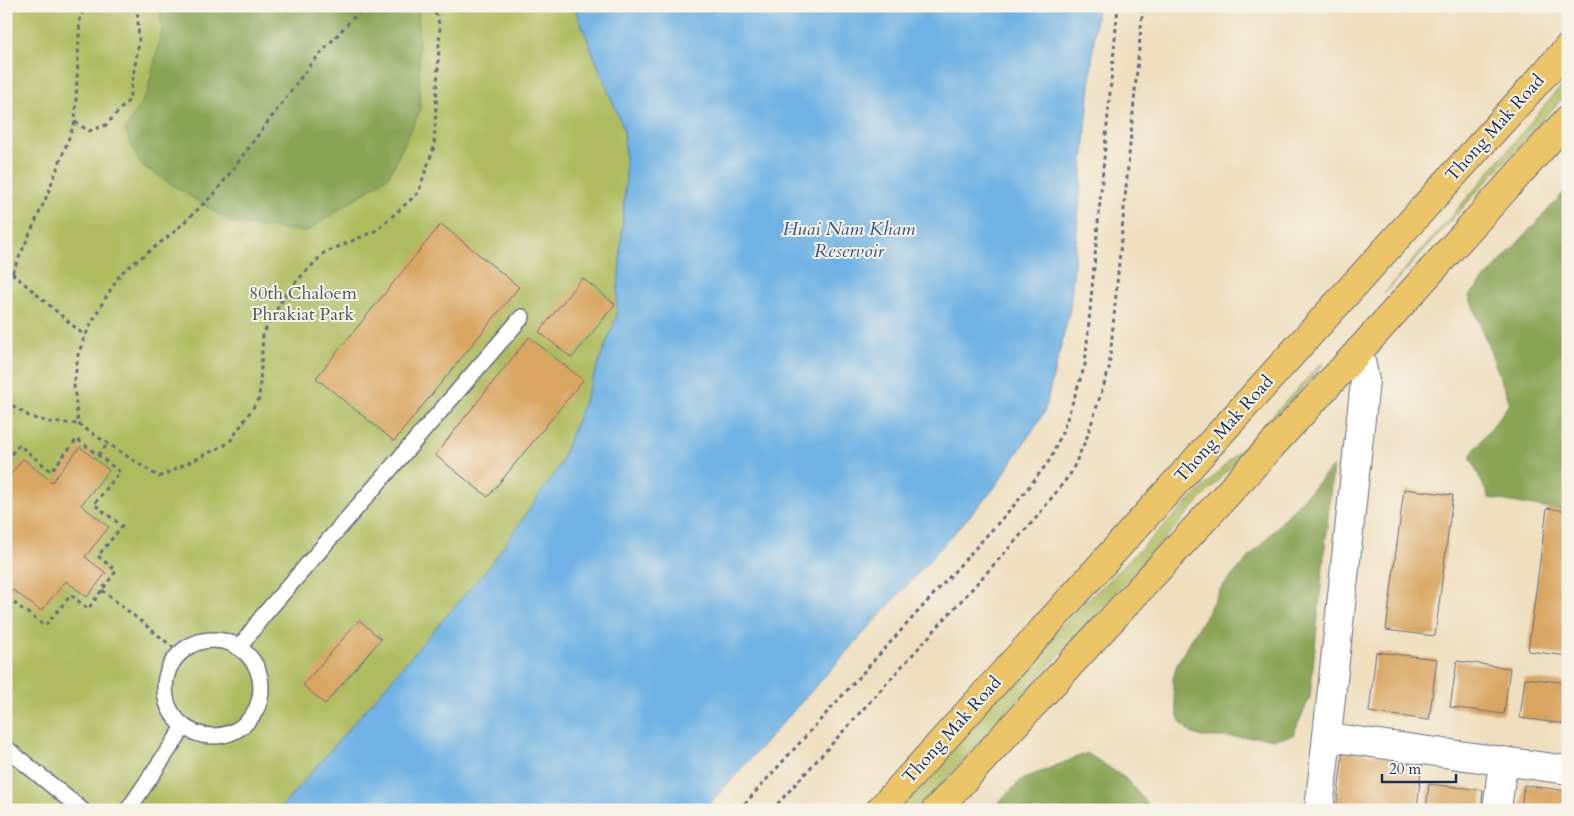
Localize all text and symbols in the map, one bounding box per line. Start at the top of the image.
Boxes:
street label: Thong Mak Road [1440,69,1550,187]
water label: Huai Nam Kham Reservoir [783,216,916,264]
park label: 80th Chaloem Phrakiat Park [249,281,358,327]
street label: Thong Mak Road [1169,370,1279,488]
street label: Thong Mak Road [897,671,1007,789]
scale bar [1382,751,1455,783]
text: 20 m [1389,759,1421,779]

